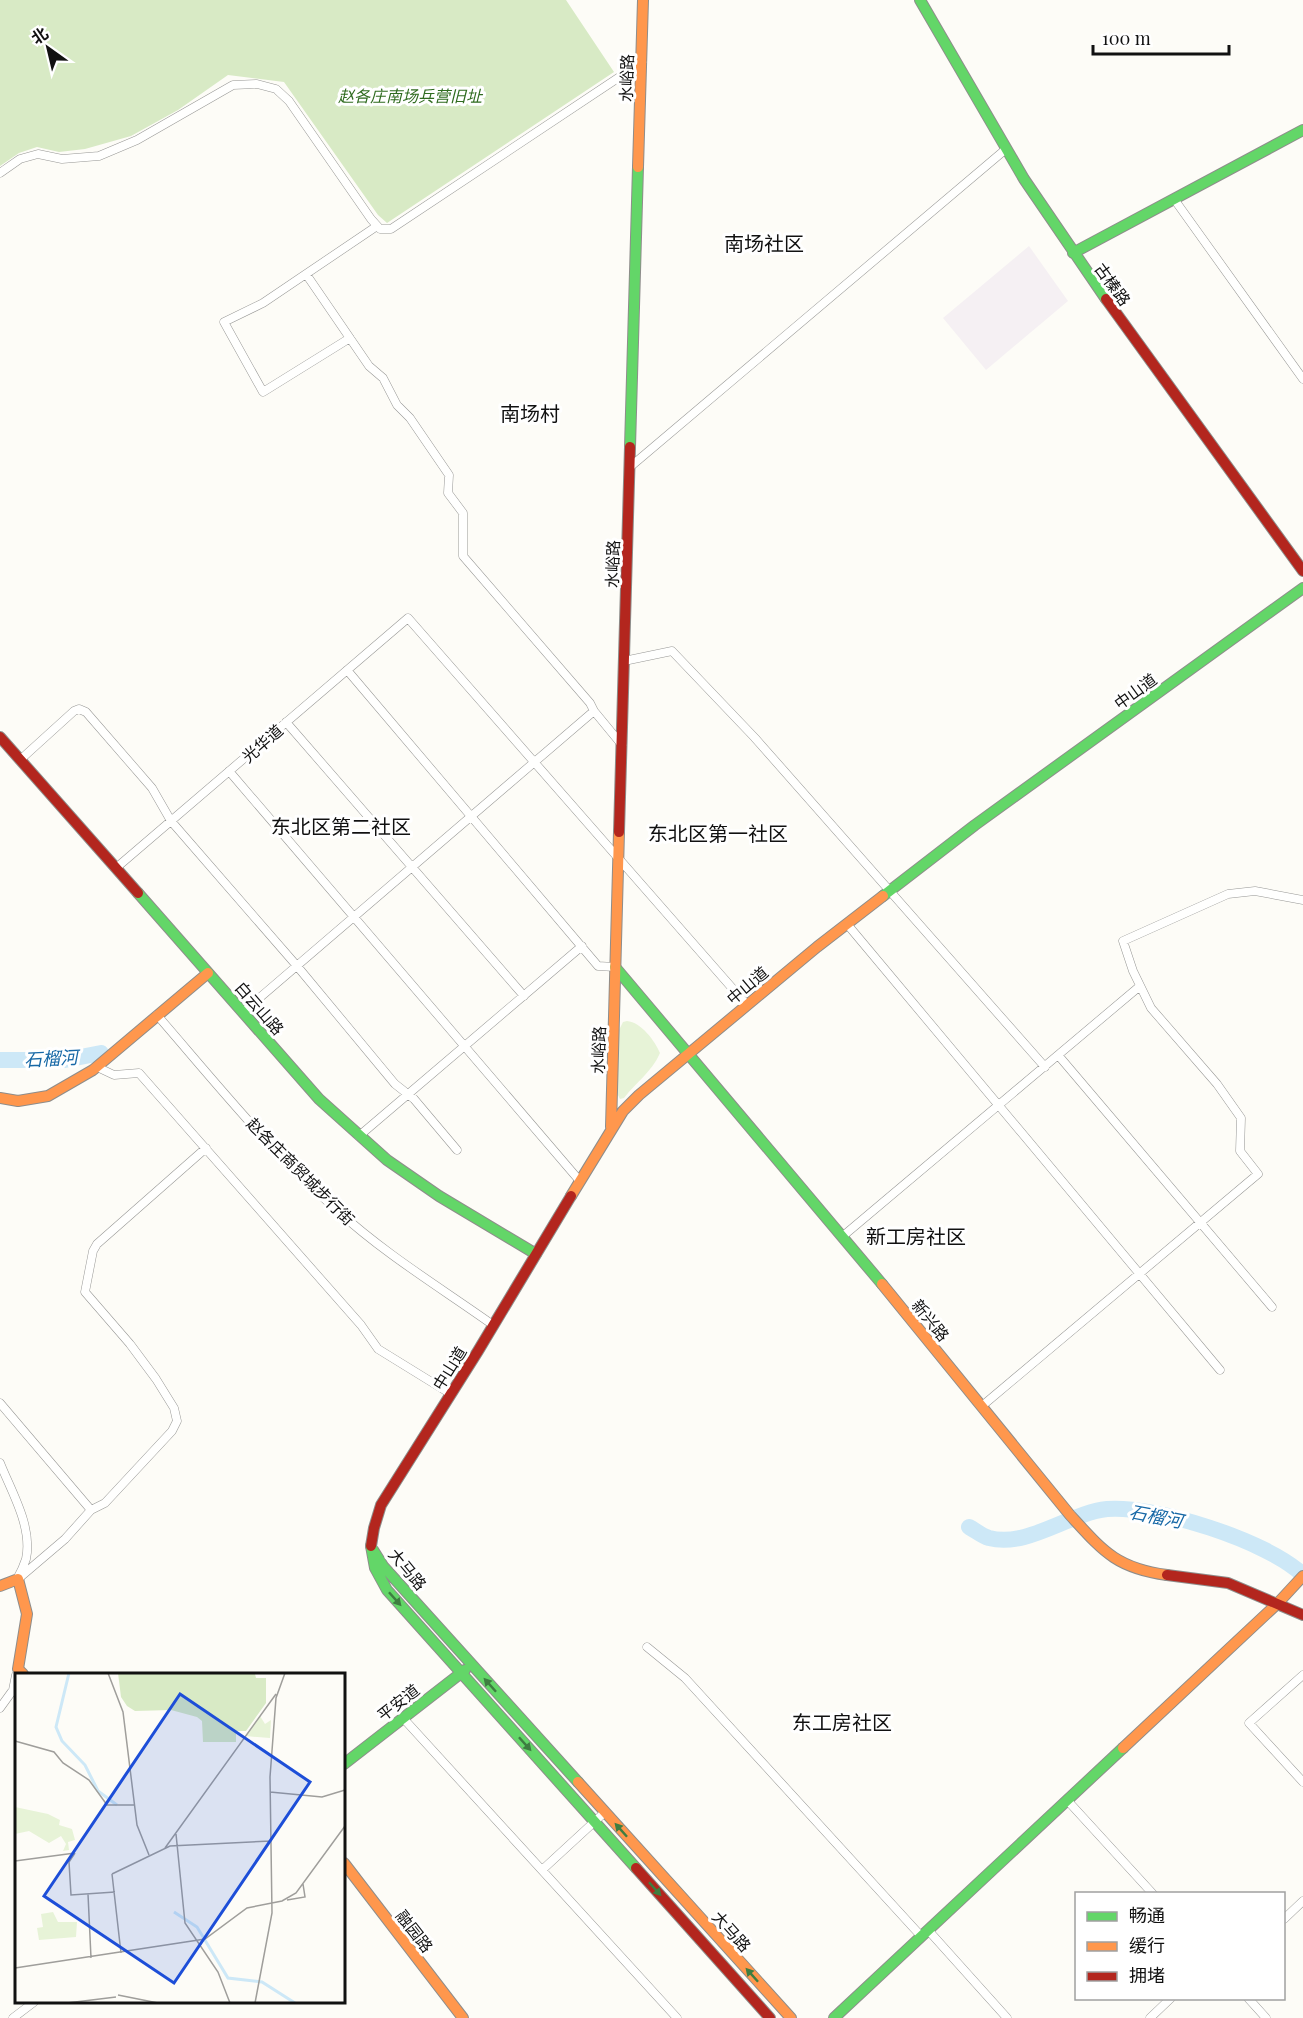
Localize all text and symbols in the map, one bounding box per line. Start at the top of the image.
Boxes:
north arrow [18,18,78,78]
scale bar [1093,18,1230,56]
text: 北 [27,22,52,48]
text: 100 m [1102,26,1151,50]
street label: 水峪路 [615,54,637,102]
park label: 赵各庄南场兵营旧址 [338,85,484,106]
district label: 南场社区 [724,229,804,256]
street label: 古榛路 [1090,258,1136,310]
district label: 南场村 [500,399,560,426]
street label: 水峪路 [601,540,623,588]
street label: 中山道 [1109,668,1161,714]
street label: 光华道 [237,719,287,767]
district label: 东北区第二社区 [271,812,411,839]
district label: 东北区第一社区 [648,819,788,846]
street label: 中山道 [722,962,772,1008]
street label: 白云山路 [231,977,289,1039]
street label: 水峪路 [587,1026,609,1074]
water label: 石榴河 [23,1044,82,1071]
street label: 赵各庄商贸城步行街 [243,1113,359,1229]
district label: 新工房社区 [866,1222,966,1249]
street label: 新兴路 [908,1295,954,1345]
street label: 中山道 [427,1342,471,1394]
water label: 石榴河 [1127,1499,1188,1534]
street label: 大马路 [385,1544,431,1594]
one-way arrow [388,1591,401,1606]
inset map [15,1673,345,2003]
one-way arrow [484,1678,497,1693]
street label: 平安道 [373,1679,423,1725]
district label: 东工房社区 [792,1708,892,1735]
one-way arrow [518,1736,531,1751]
one-way arrow [615,1823,628,1838]
one-way arrow [648,1882,662,1897]
legend [1075,1892,1285,2000]
text: 畅通 [1129,1903,1165,1927]
street label: 融园路 [392,1906,438,1956]
street label: 大马路 [708,1906,756,1956]
text: 缓行 [1129,1933,1165,1957]
text: 拥堵 [1129,1963,1165,1987]
one-way arrow [745,1967,759,1982]

